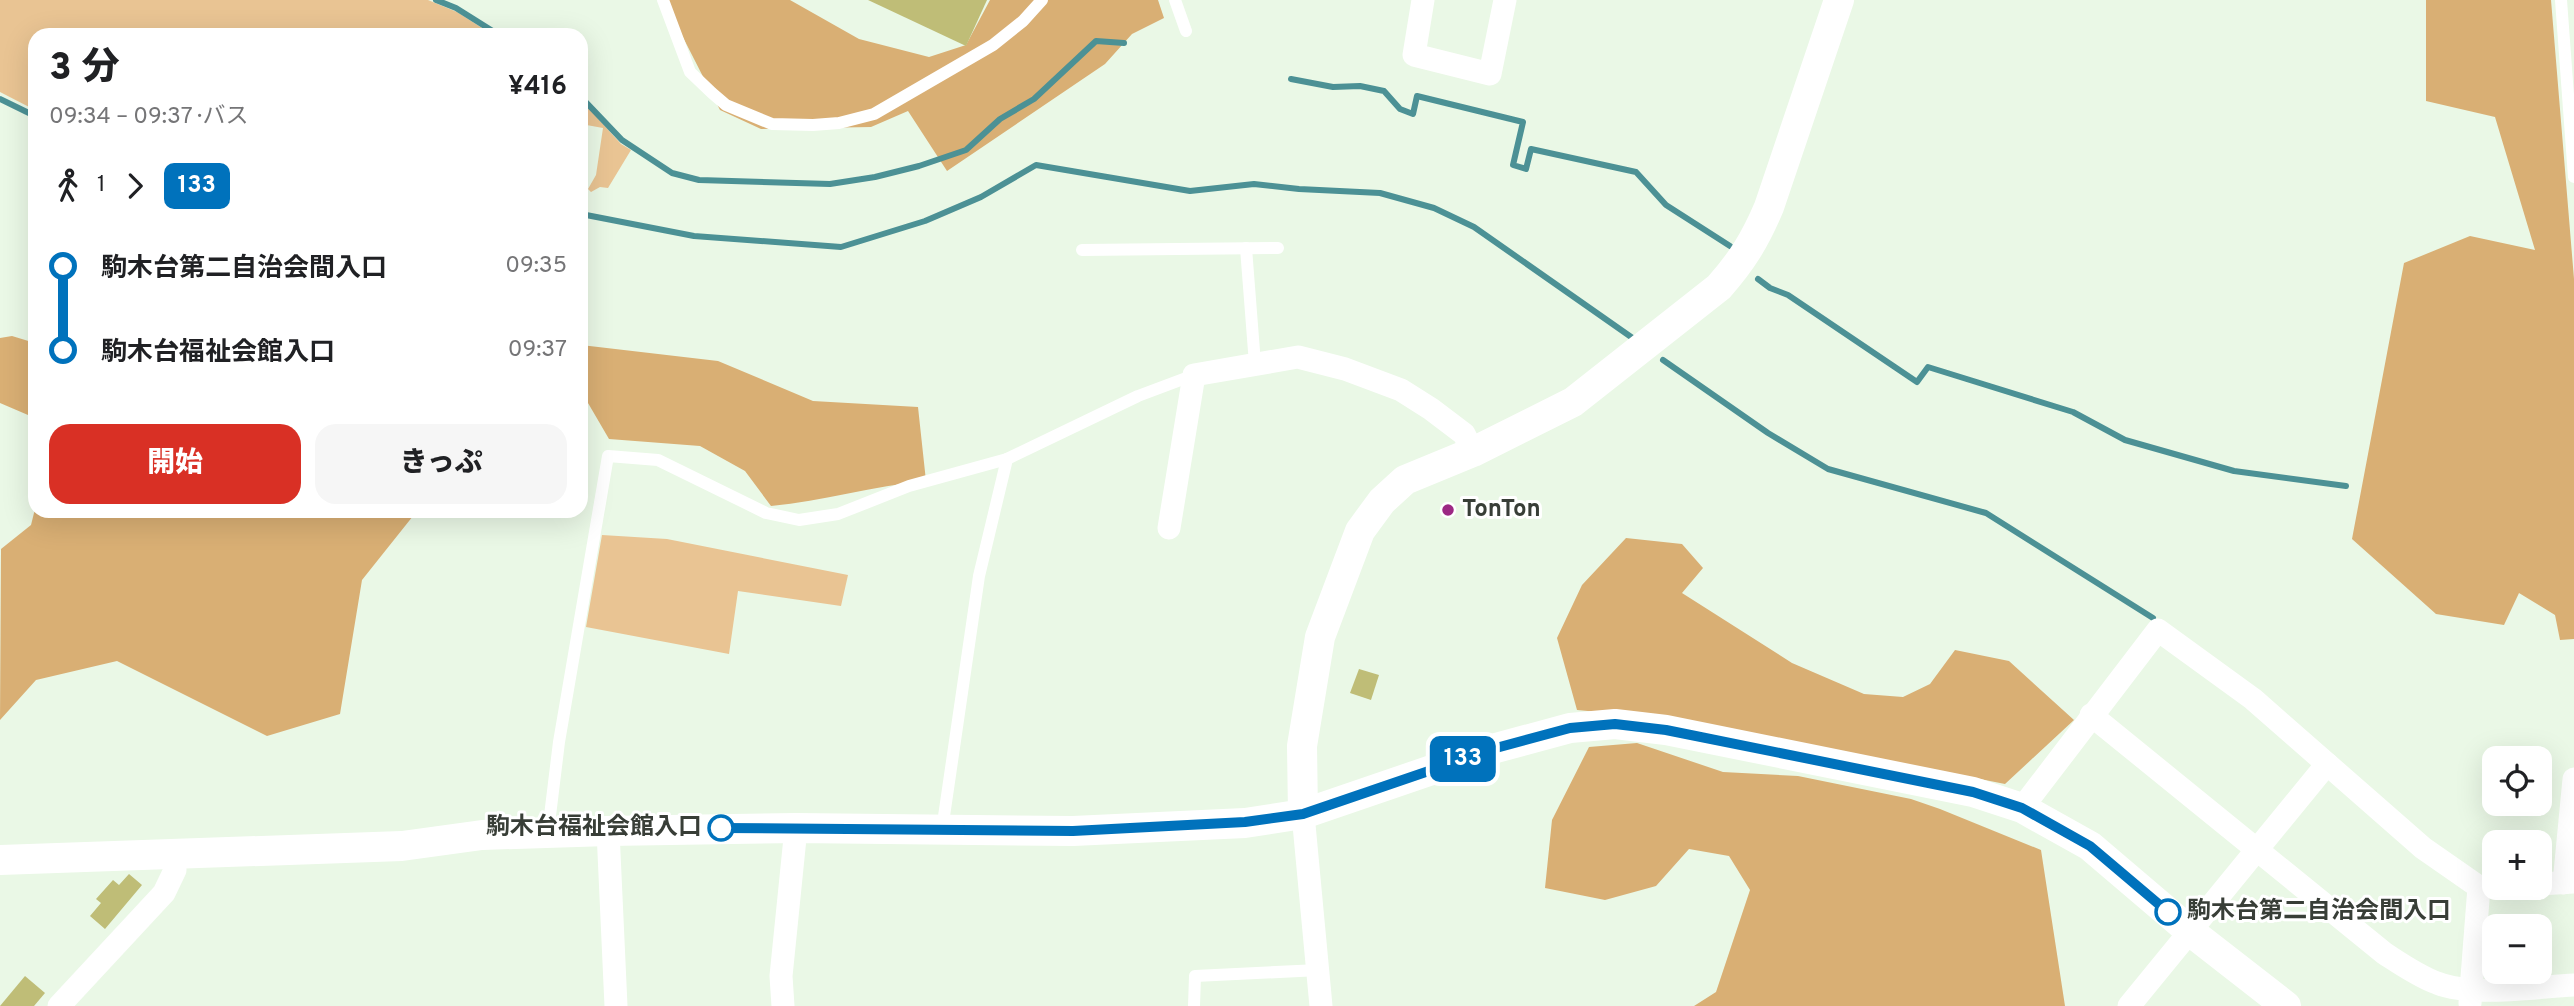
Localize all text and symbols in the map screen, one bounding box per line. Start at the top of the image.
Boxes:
text: 3 分 [49,45,119,94]
text: ¥416 [508,71,567,104]
text: 09:34 – 09:37 · バス [49,103,249,132]
icon: walk [49,167,87,205]
icon: forward [116,167,154,205]
text: 1 [97,171,106,200]
text: 133 [178,171,216,201]
text: 09:35 [505,252,567,281]
text: 駒木台第二自治会間入口 [101,253,387,286]
text: 09:37 [508,336,567,365]
text: 駒木台福祉会館入口 [101,337,335,370]
button: 開始 [49,424,301,504]
button: きっぷ [315,424,567,504]
place label: TonTon [1462,495,1541,525]
marker: TonTon [1440,502,1456,518]
line badge: 133 [1423,736,1503,782]
text: 133 [1444,744,1482,774]
map controls [2482,746,2552,984]
button: locate [2482,746,2552,816]
place label: 駒木台福祉会館入口 [486,813,702,843]
marker: 駒木台福祉会館入口 [708,815,734,841]
button: + [2482,830,2552,900]
place label: 駒木台第二自治会間入口 [2187,897,2451,927]
marker: 駒木台第二自治会間入口 [2155,899,2181,925]
button: − [2482,914,2552,984]

